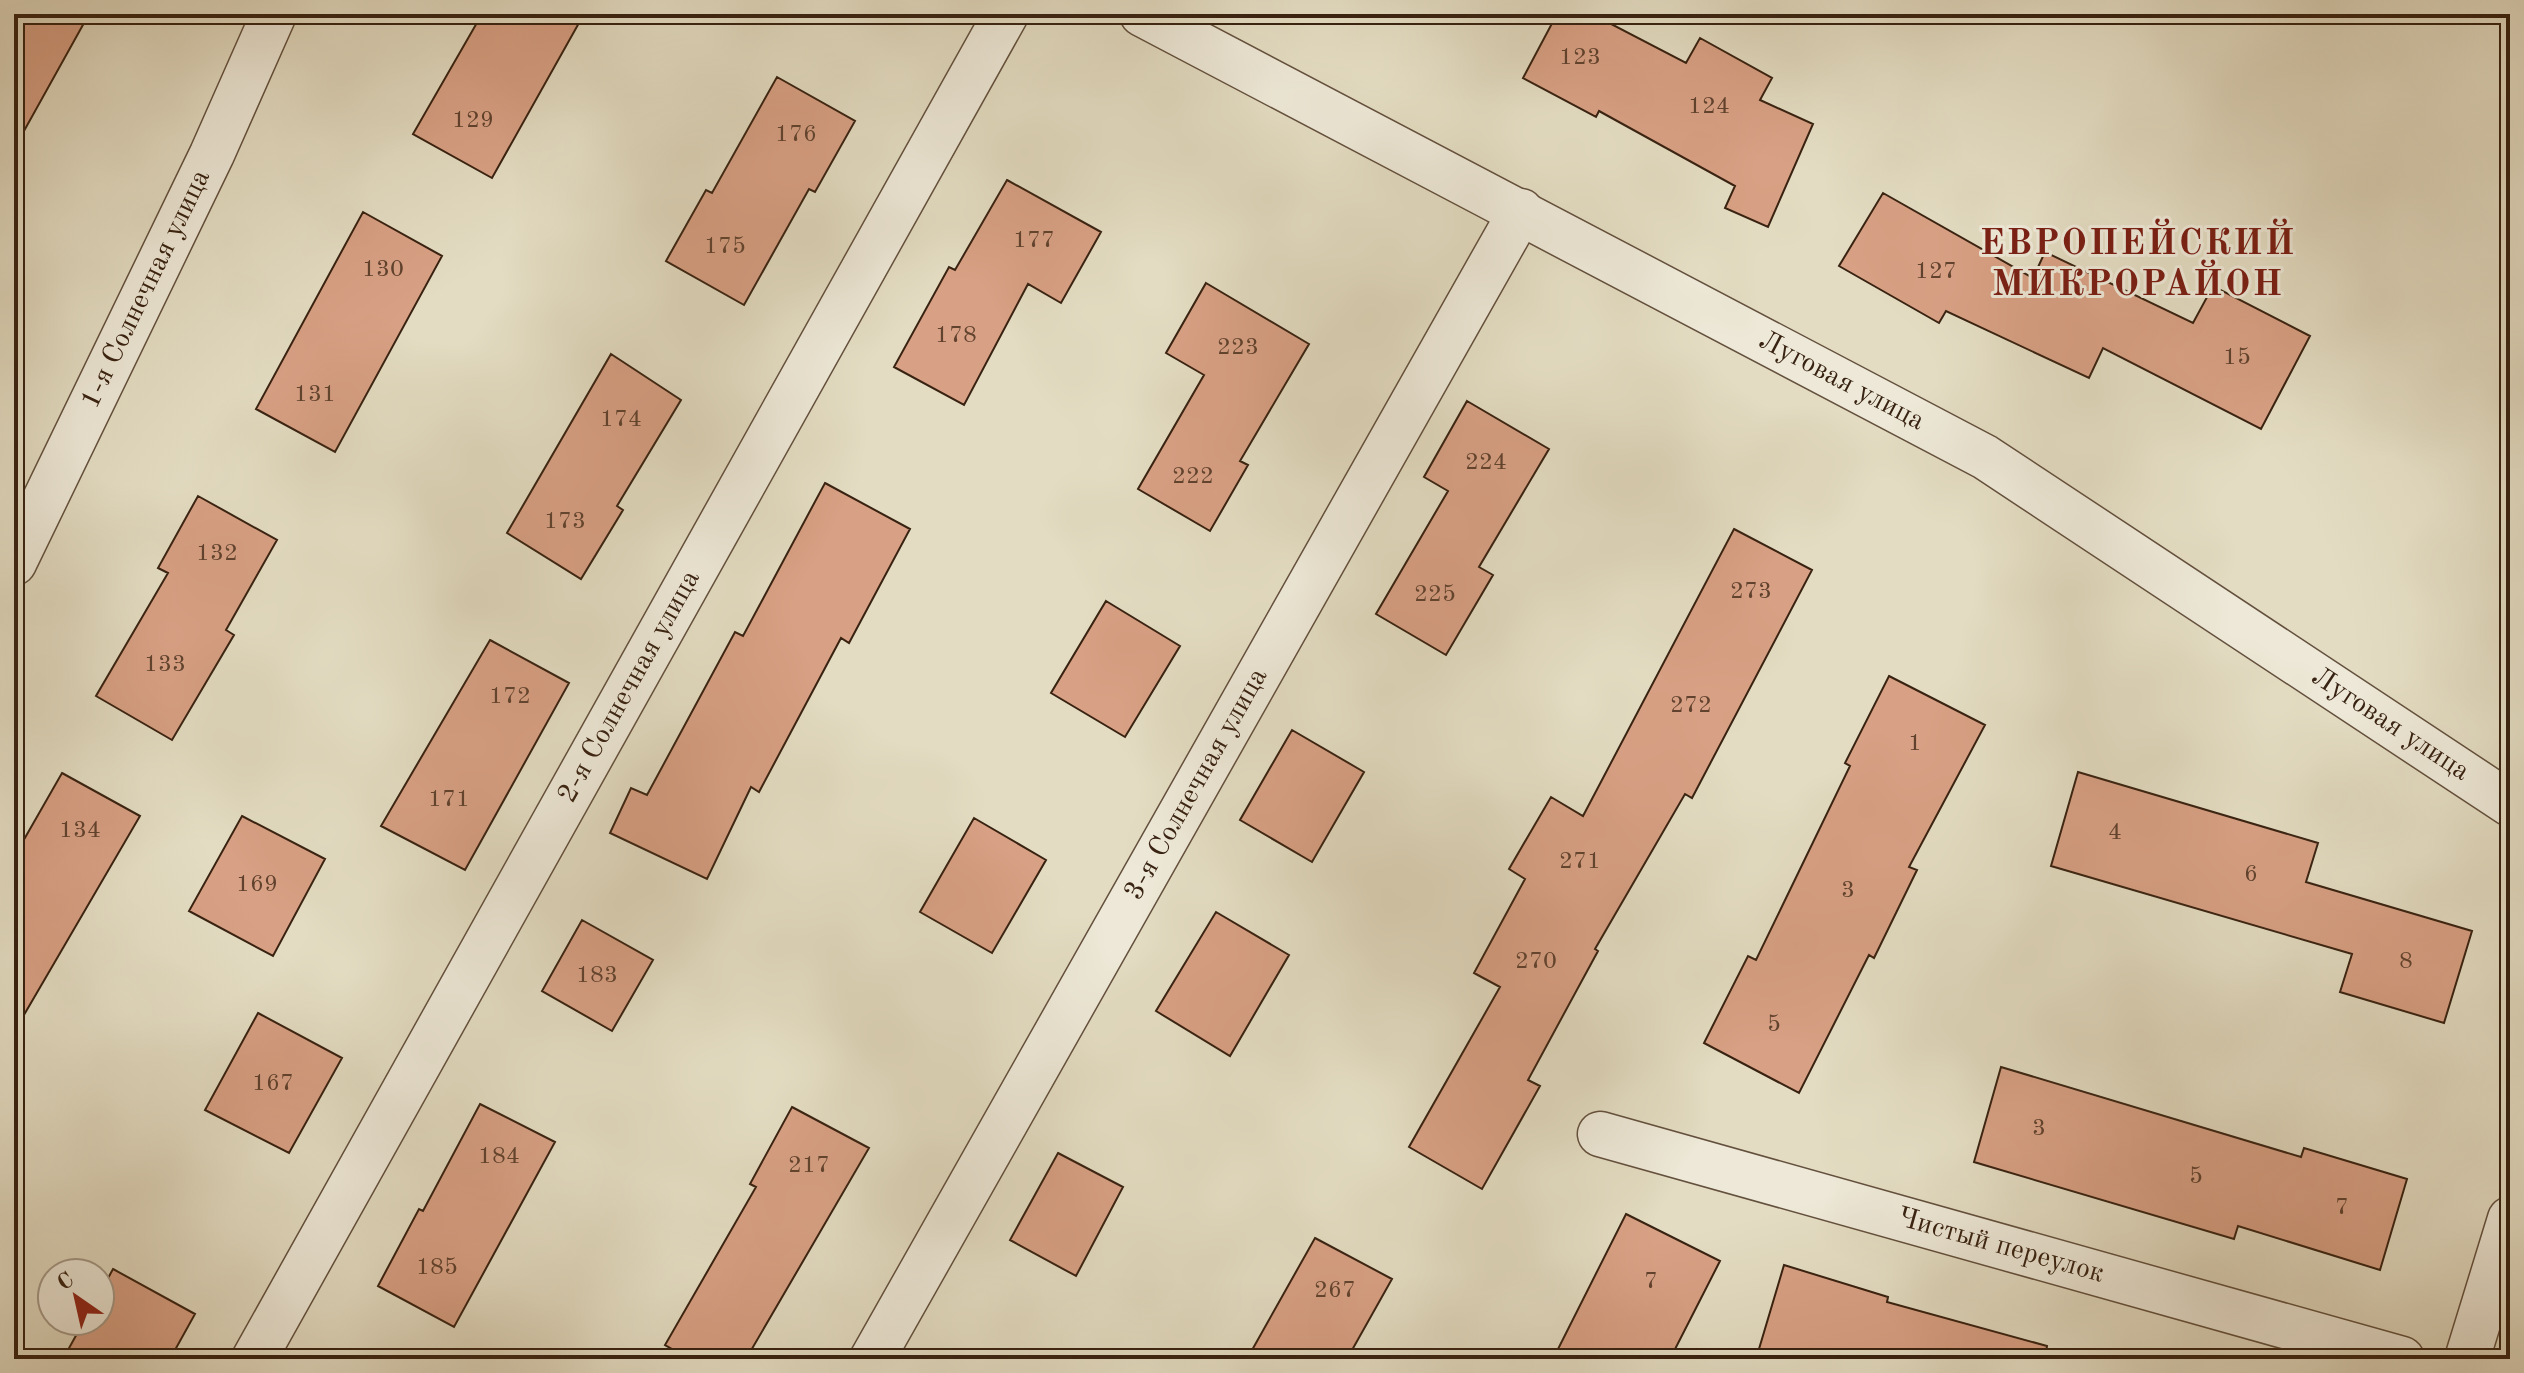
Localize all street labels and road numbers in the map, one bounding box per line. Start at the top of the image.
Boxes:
street label: 1-я Солнечная улица [77,166,216,413]
street label: Луговая улица [1754,327,1929,436]
street label: 2-я Солнечная улица [554,566,706,808]
street label: Луговая улица [2306,663,2474,787]
street label: 3-я Солнечная улица [1120,664,1273,905]
street label: Чистый переулок [1894,1204,2107,1289]

